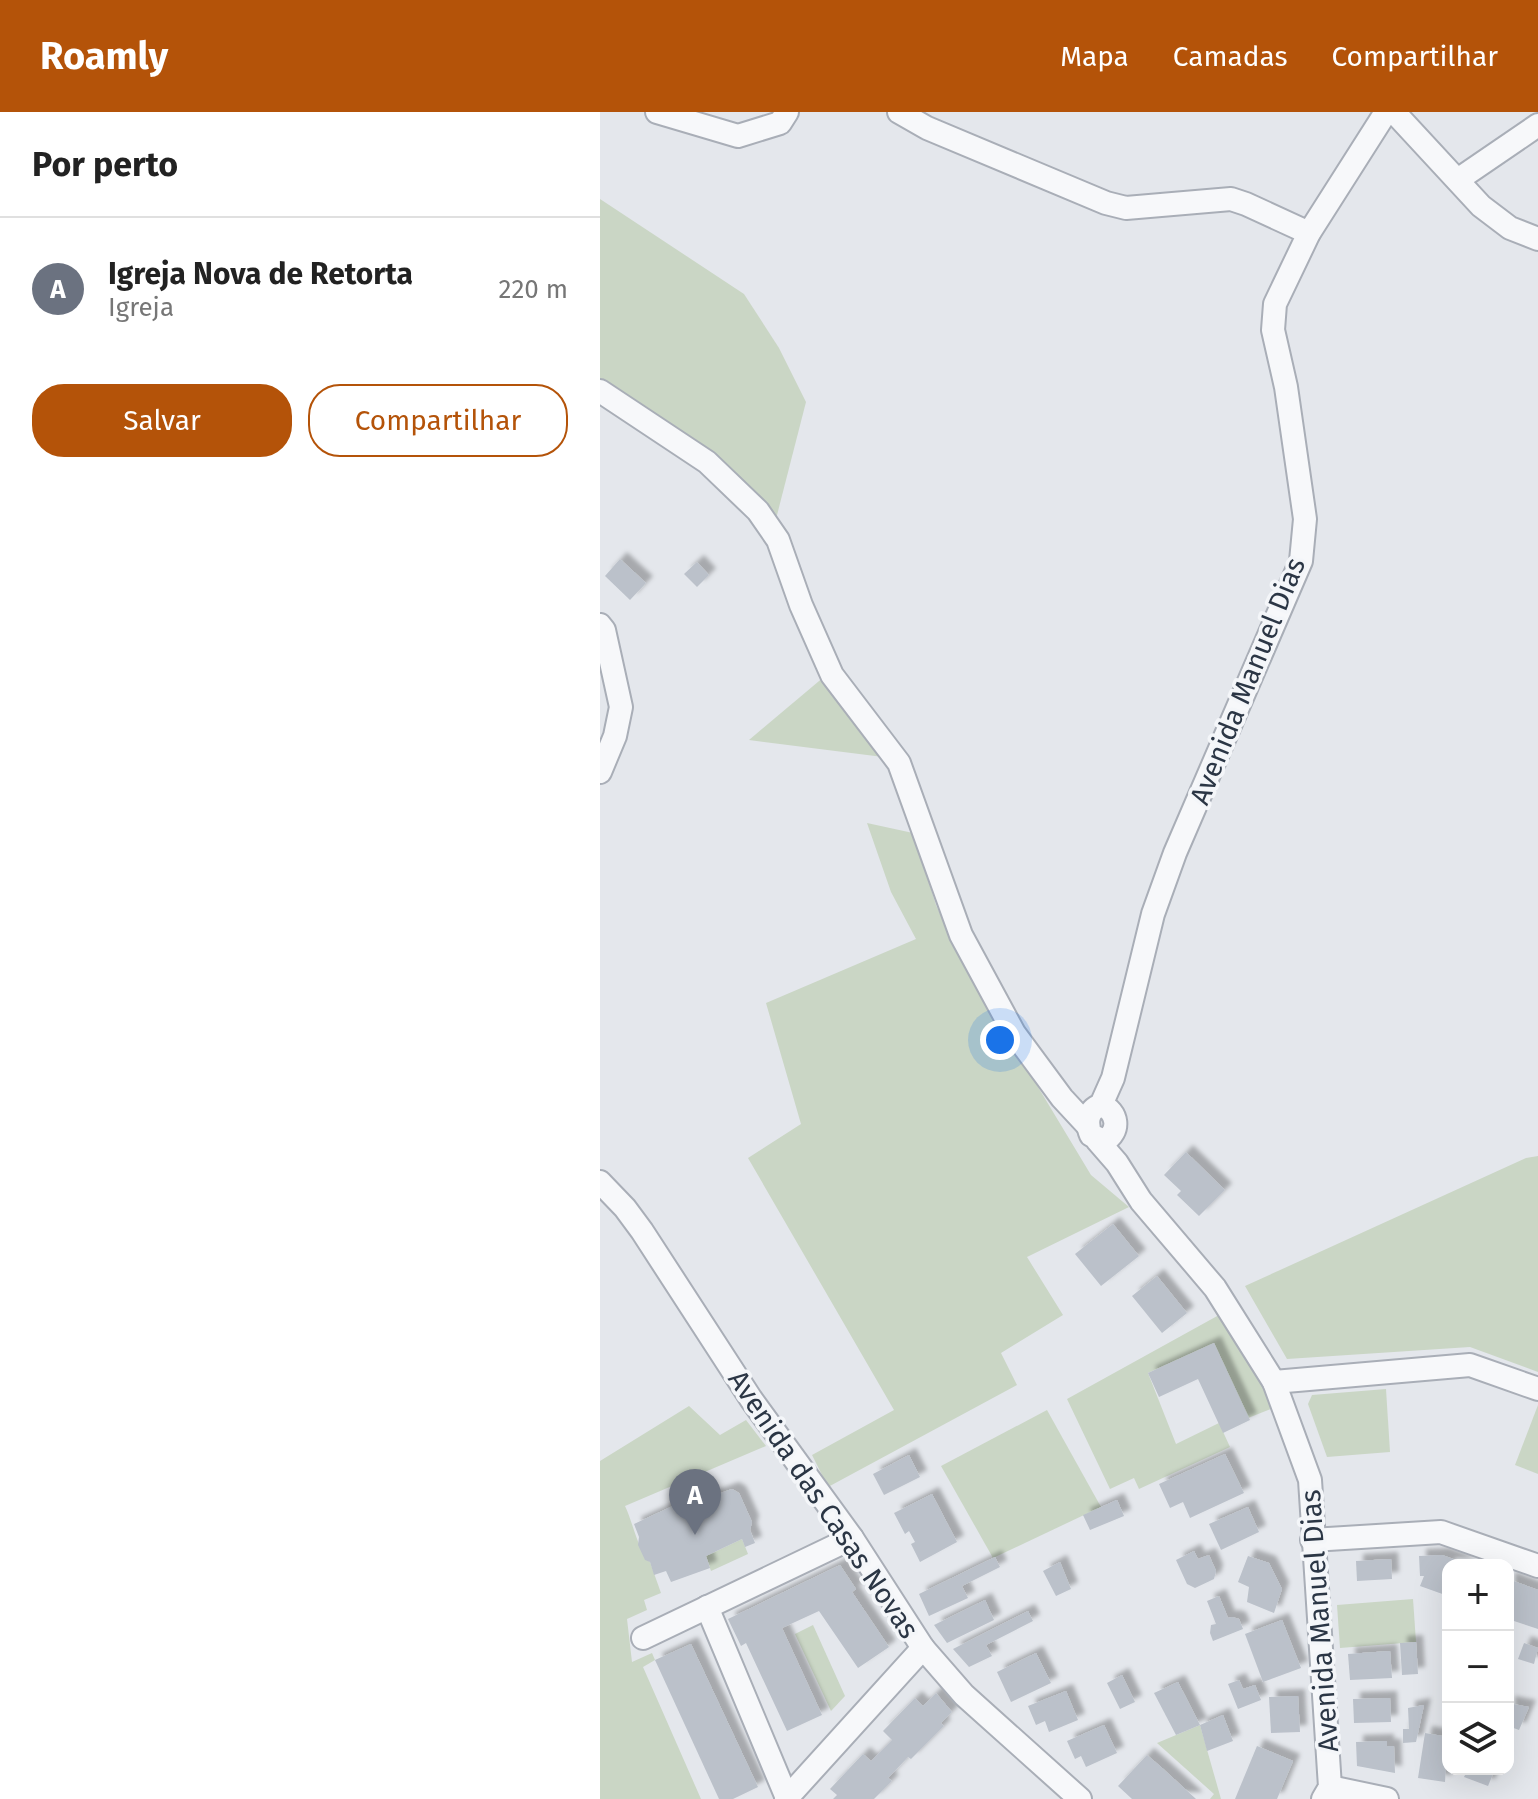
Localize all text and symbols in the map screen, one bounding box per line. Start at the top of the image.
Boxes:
text: Roamly [40,33,168,79]
text: Mapa [1060,40,1129,73]
text: Camadas [1173,40,1287,73]
text: Compartilhar [1331,40,1498,73]
text: Por perto [32,144,178,185]
text: Igreja Nova de Retorta [108,256,413,292]
text: A [50,274,66,305]
text: 220 m [499,274,568,305]
text: Igreja [108,292,174,323]
button: Salvar [32,384,292,457]
button: Compartilhar [308,384,568,457]
street label: Avenida Manuel Dias [1183,553,1312,809]
your location [980,1020,1020,1060]
street label: Avenida das Casas Novas [722,1364,926,1645]
pin: A [669,1469,721,1535]
street label: Avenida Manuel Dias [1294,1489,1345,1753]
map controls [1442,1559,1514,1775]
button: + [1442,1559,1514,1631]
button: − [1442,1631,1514,1703]
button: layers [1442,1703,1514,1775]

